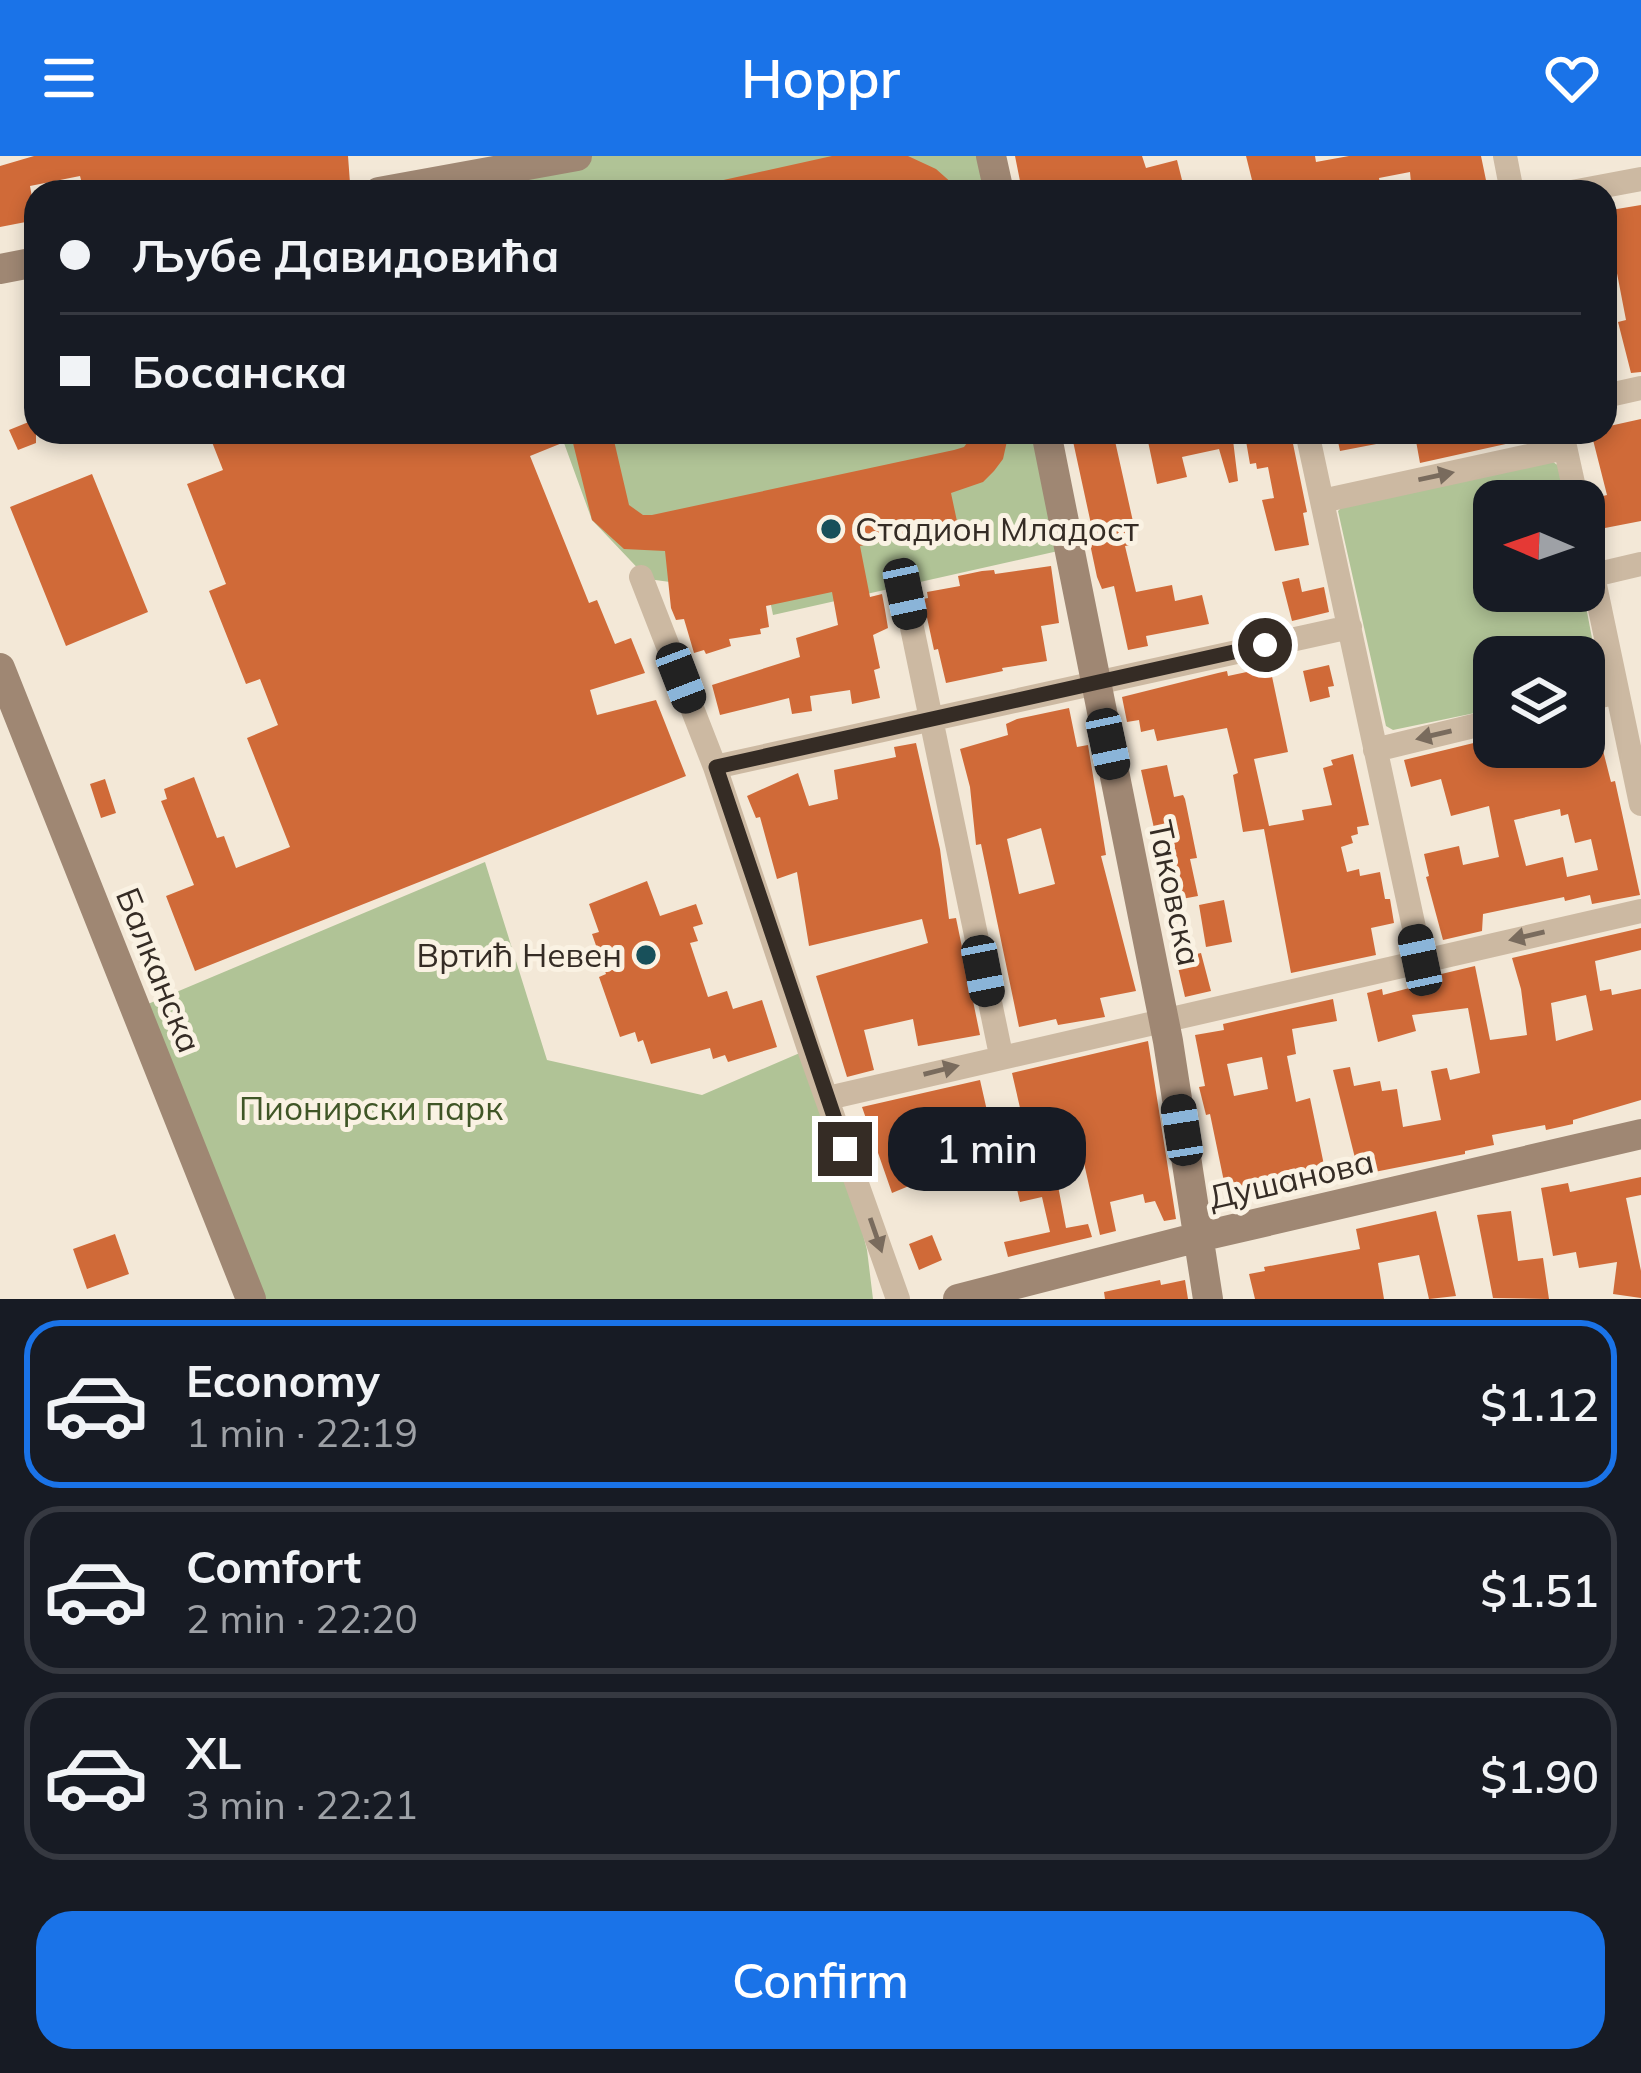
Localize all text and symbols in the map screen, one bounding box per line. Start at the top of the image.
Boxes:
text: Hoppr [741,44,900,112]
icon: menu [36,45,102,111]
icon: heart [1539,45,1605,111]
text: Љубе Давидовића [132,227,560,283]
text: Босанска [132,343,347,399]
one-way arrow [1418,465,1456,484]
north arrow [1473,480,1605,612]
map controls [1473,480,1605,768]
place label: Стадион Младост [855,508,1139,549]
marker: Стадион Младост [818,516,844,542]
car [880,555,930,633]
route start [1238,618,1292,672]
button: layers [1473,636,1605,768]
car [651,638,711,718]
car [1083,705,1133,783]
one-way arrow [1415,727,1453,746]
street label: Таковска [1140,817,1211,969]
street label: Балканска [108,881,211,1058]
car [1395,921,1445,999]
one-way arrow [1507,928,1545,947]
car [958,932,1008,1010]
place label: Вртић Невен [417,934,622,975]
marker: Вртић Невен [633,942,659,968]
one-way arrow [923,1060,960,1079]
park label: Пионирски парк [239,1087,503,1128]
car [1159,1092,1205,1168]
callout: 1 min [887,1107,1085,1191]
route end [818,1122,872,1176]
text: 1 min [936,1124,1038,1173]
street label: Душанова [1204,1140,1377,1217]
one-way arrow [868,1218,886,1254]
icon: car [42,1350,150,1458]
text: Economy [186,1352,380,1408]
text: $1.12 [1480,1376,1599,1432]
text: 1 min · 22:19 [186,1408,418,1457]
icon: car [42,1536,150,1644]
text: Comfort [186,1538,361,1594]
text: $1.51 [1480,1562,1599,1618]
text: 2 min · 22:20 [186,1594,418,1643]
icon: car [42,1722,150,1830]
text: XL [186,1724,241,1780]
text: $1.90 [1480,1748,1599,1804]
text: 3 min · 22:21 [186,1780,418,1829]
button: Confirm [36,1911,1605,2049]

